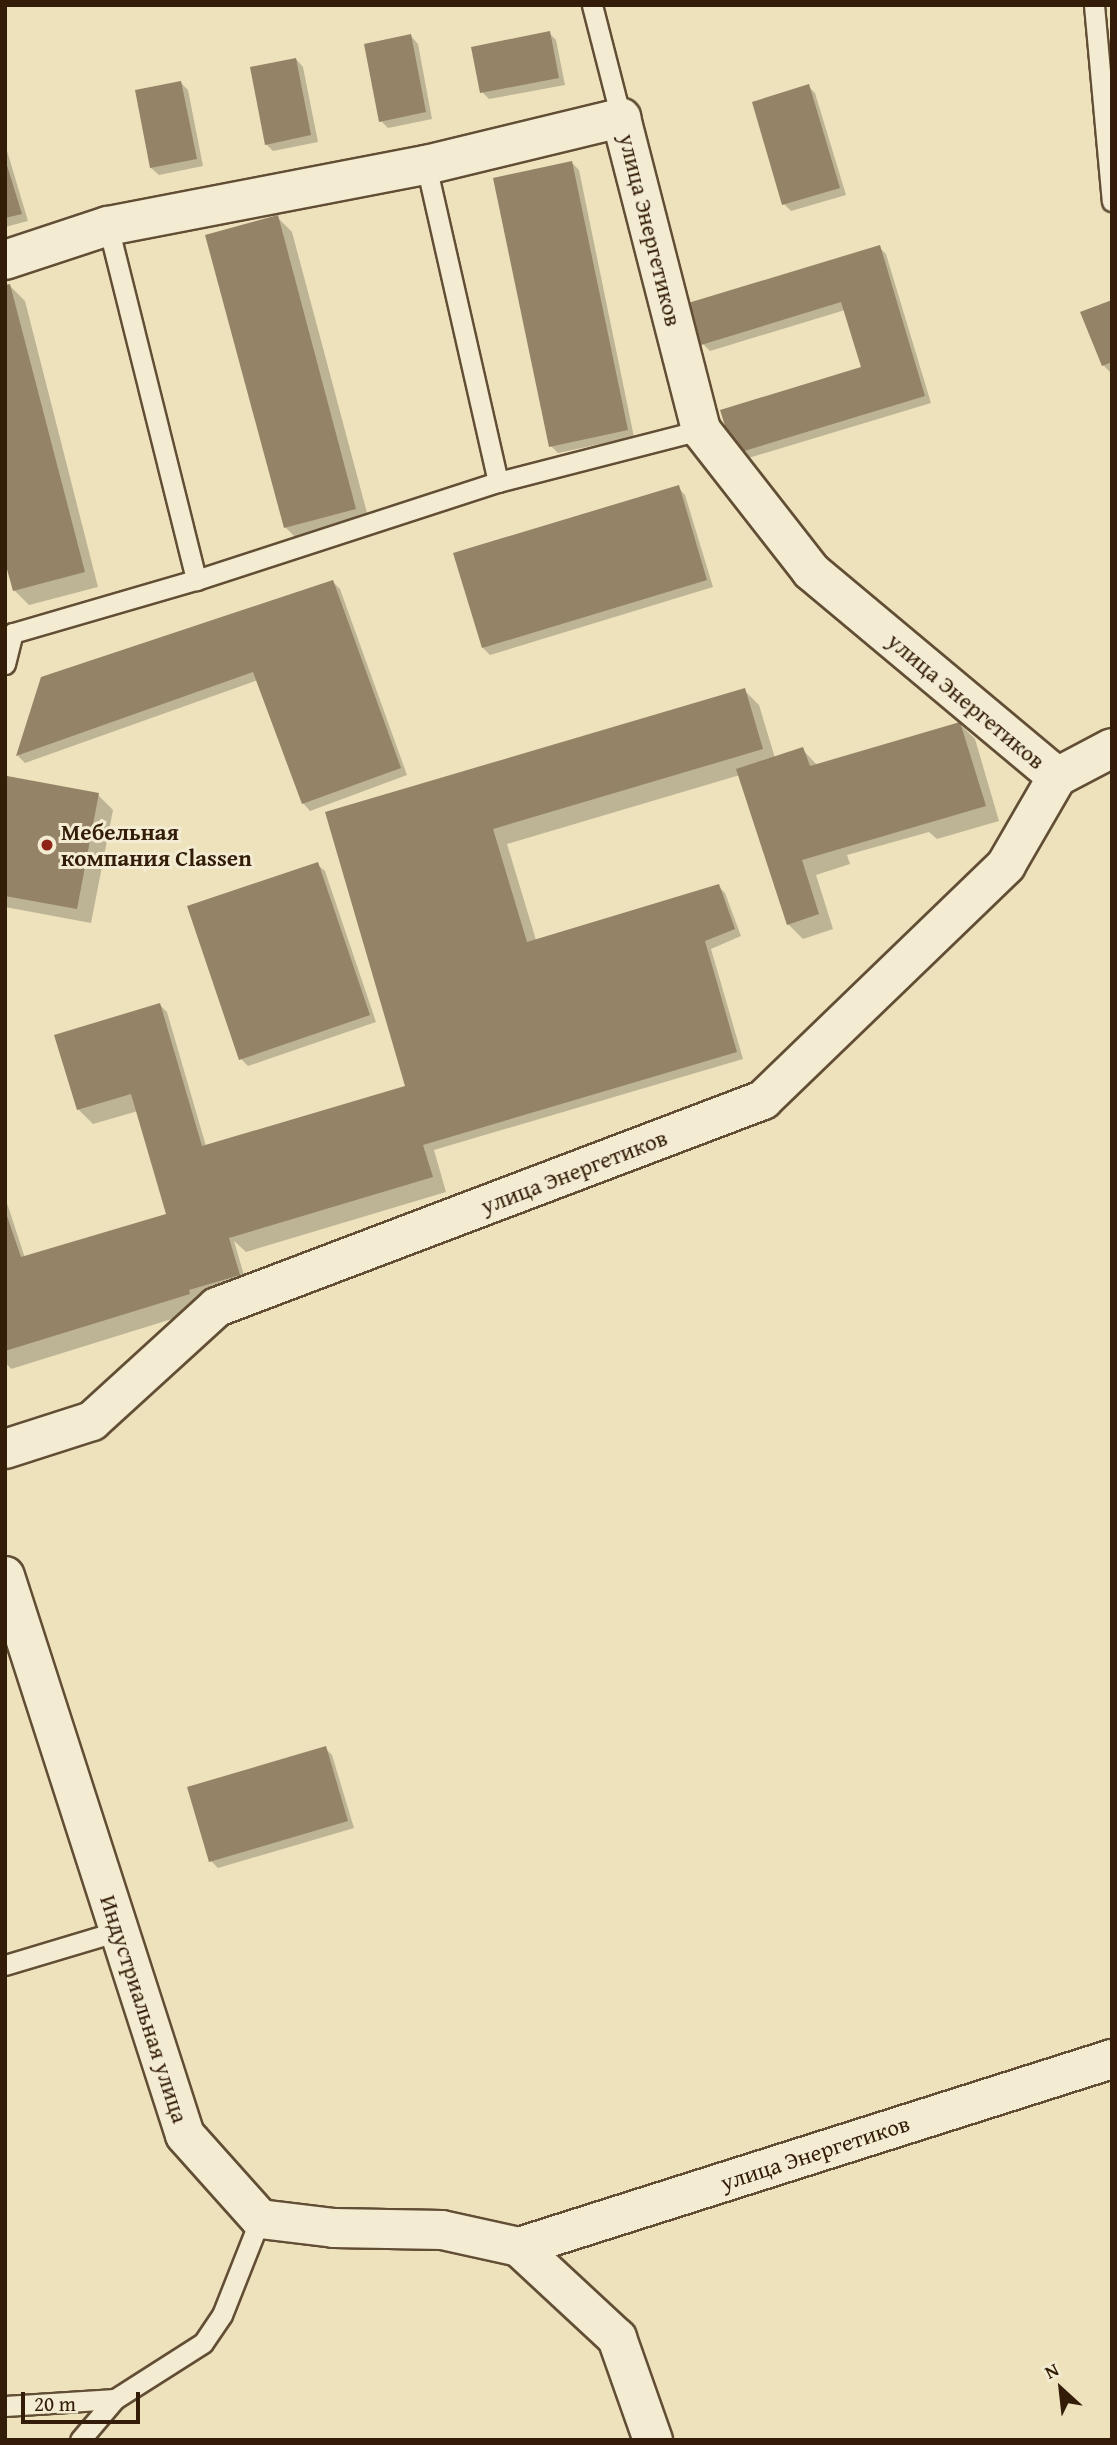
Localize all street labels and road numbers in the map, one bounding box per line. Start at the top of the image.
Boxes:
street label: улица Энергетиков [613,131,687,329]
street label: улица Энергетиков [882,627,1050,775]
street label: улица Энергетиков [477,1124,671,1220]
street label: Индустриальная улица [94,1892,194,2126]
street label: улица Энергетиков [717,2109,913,2197]

